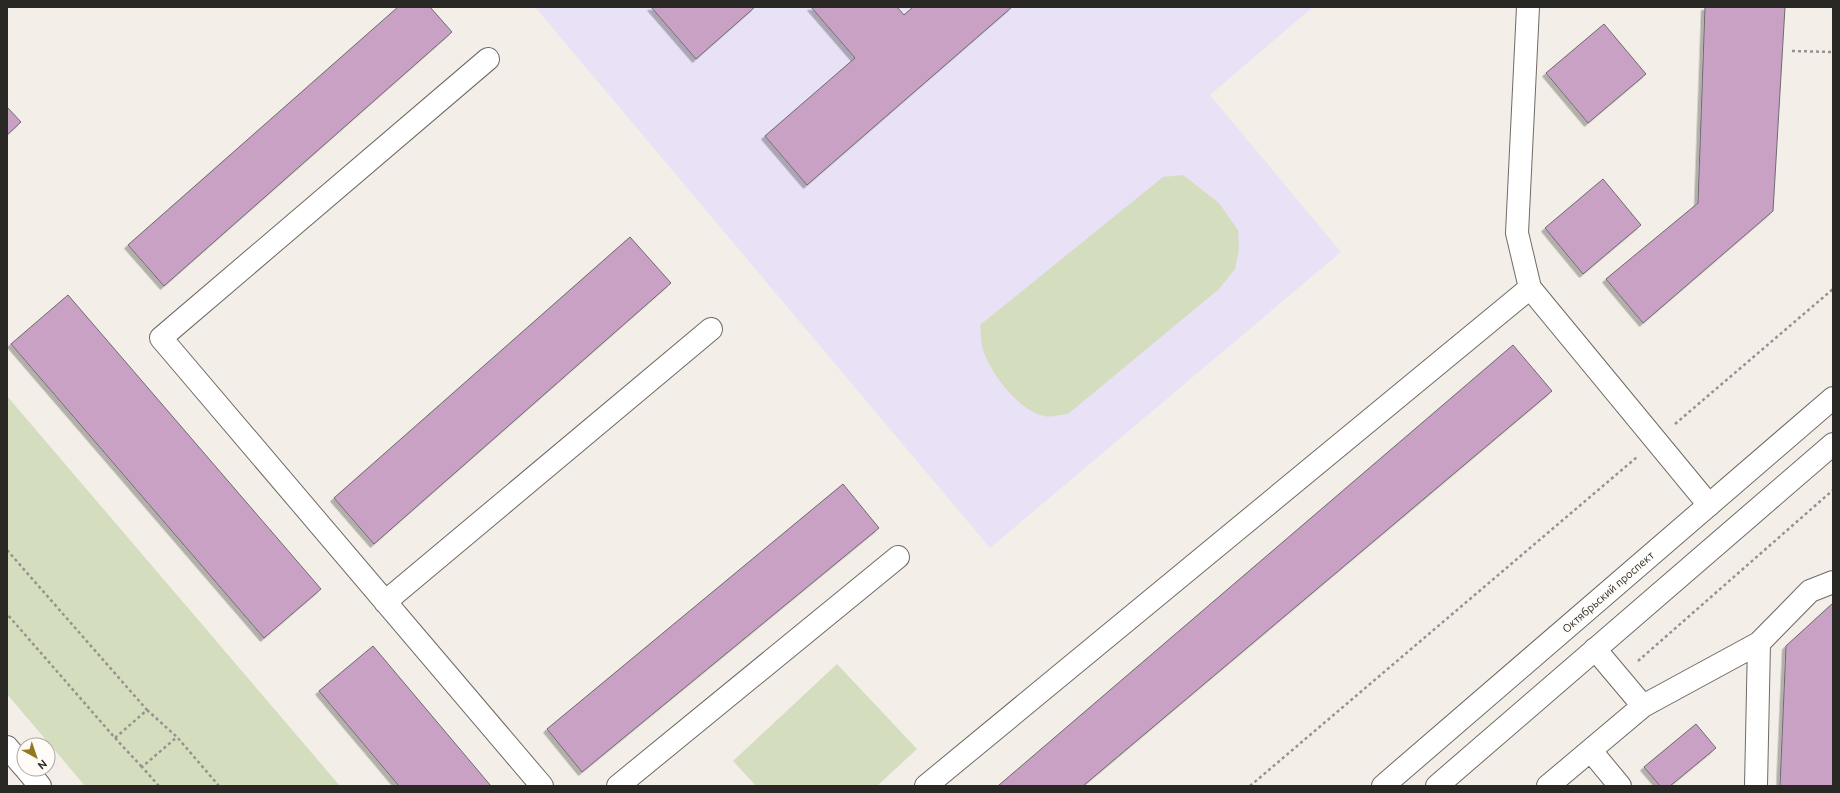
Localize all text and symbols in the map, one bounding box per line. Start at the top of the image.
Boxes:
street label: Октябрьский проспект [1560,549,1656,635]
north arrow [16,737,56,777]
text: N [35,757,49,772]

